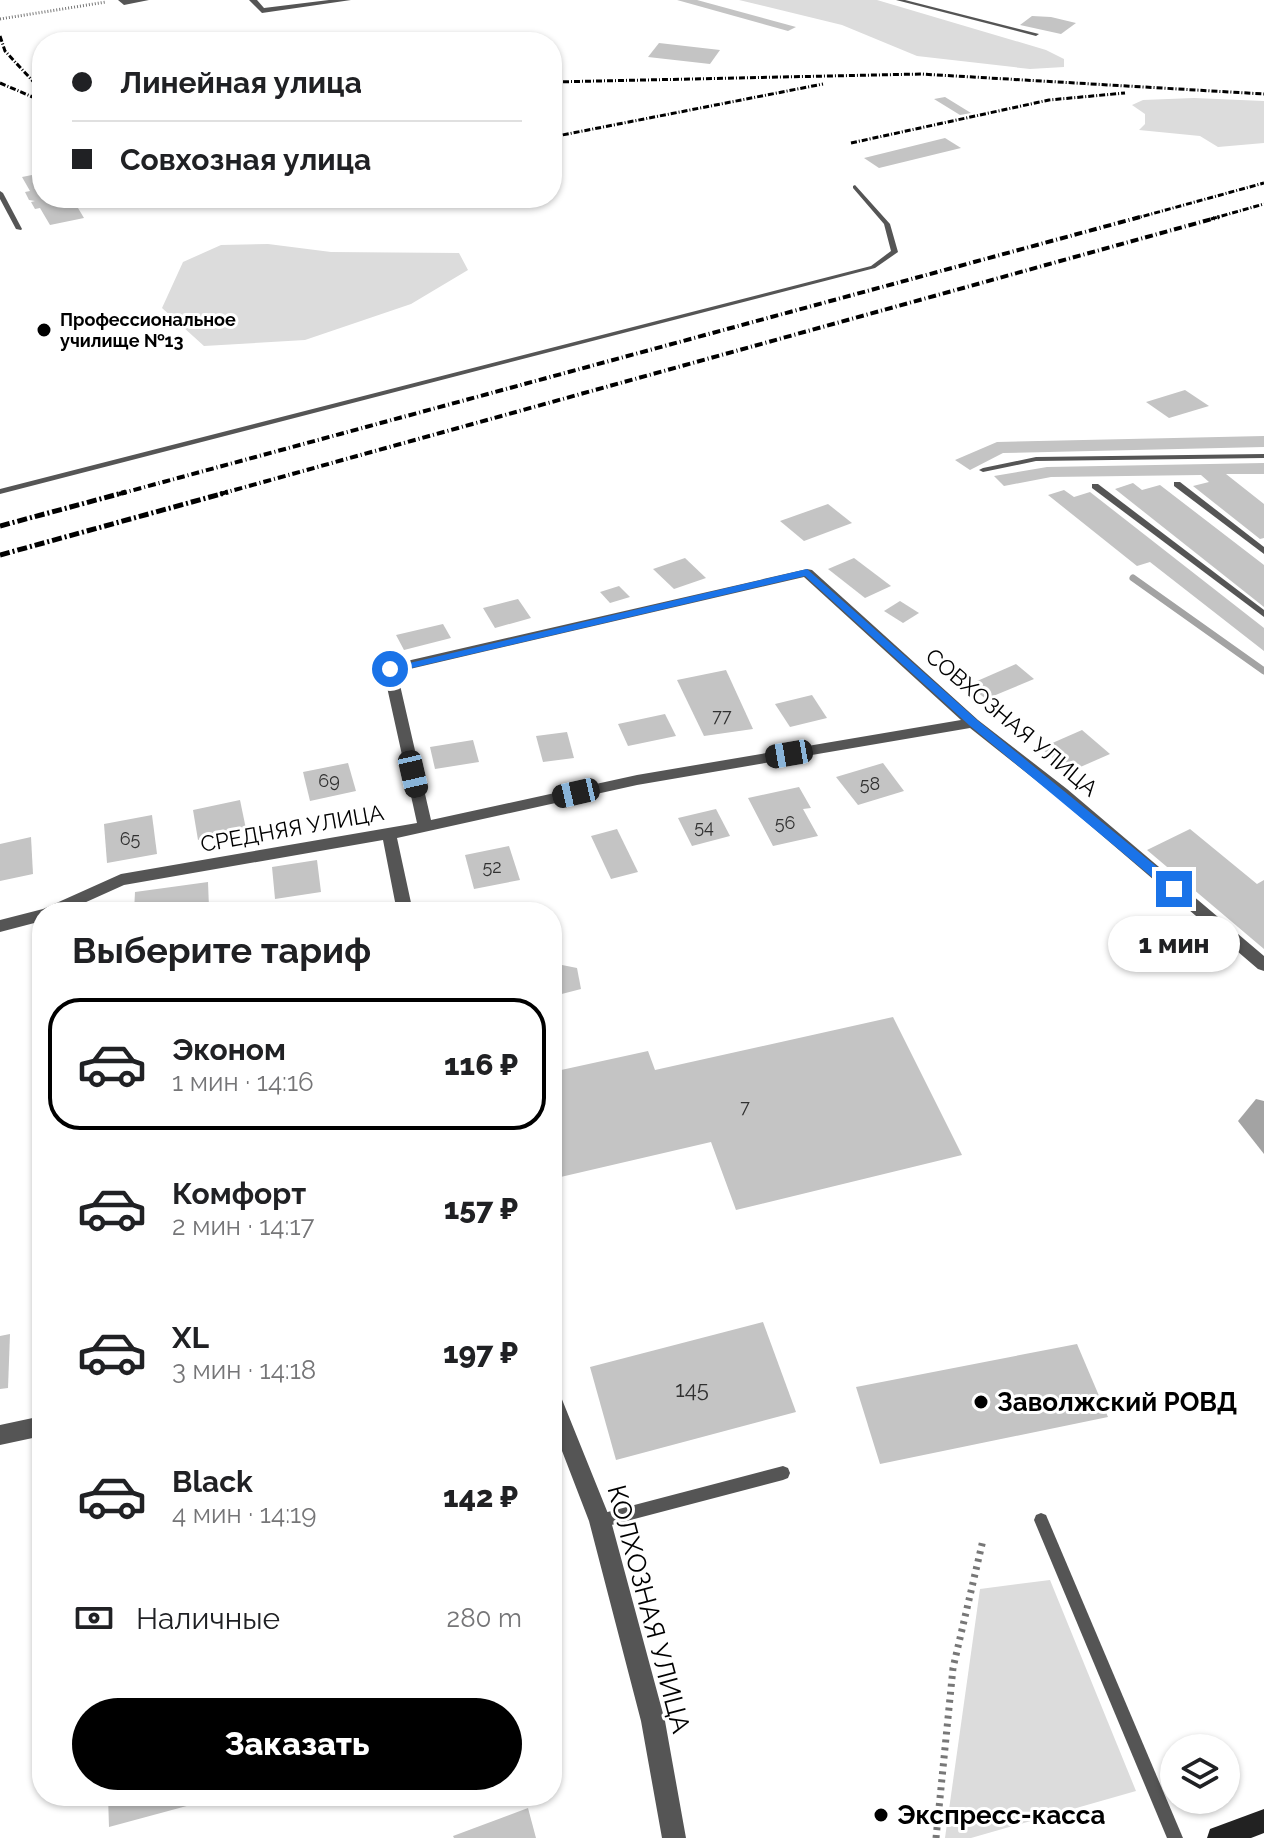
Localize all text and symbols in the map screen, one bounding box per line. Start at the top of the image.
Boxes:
text: Линейная улица [120,65,362,100]
text: Совхозная улица [120,142,371,177]
place label: Профессиональное училище №13 [60,309,236,351]
marker: Профессиональное училище №13 [35,321,53,339]
street label: СОВХОЗНАЯ УЛИЦА [921,643,1103,802]
route start [372,651,408,687]
house number: 77 [712,705,732,726]
car [763,738,815,770]
car [396,748,430,800]
house number: 69 [318,770,340,791]
house number: 58 [860,773,880,794]
car [550,776,602,810]
street label: СРЕДНЯЯ УЛИЦА [198,799,386,857]
house number: 56 [775,812,795,833]
house number: 54 [694,816,714,837]
house number: 65 [120,828,141,849]
house number: 52 [482,856,502,877]
route end [1156,871,1192,907]
callout: 1 мин [1108,917,1240,973]
text: Выберите тариф [72,929,371,971]
text: 1 мин [1139,929,1209,959]
icon: car [76,1028,148,1100]
text: Эконом [172,1032,286,1067]
text: 116 ₽ [444,1047,518,1082]
text: 1 мин · 14:16 [172,1067,314,1097]
house number: 7 [740,1096,750,1117]
icon: car [76,1172,148,1244]
text: Комфорт [172,1176,306,1211]
text: 157 ₽ [444,1191,518,1226]
text: 2 мин · 14:17 [172,1211,314,1241]
icon: car [76,1316,148,1388]
text: XL [172,1320,209,1355]
text: 197 ₽ [443,1335,518,1370]
text: 3 мин · 14:18 [172,1355,316,1385]
house number: 145 [675,1376,709,1402]
place label: Заволжский РОВД [997,1387,1237,1417]
marker: Заволжский РОВД [972,1393,990,1411]
icon: car [76,1460,148,1532]
text: Black [172,1464,253,1499]
text: 142 ₽ [443,1479,518,1514]
street label: КОЛХОЗНАЯ УЛИЦА [601,1482,697,1737]
text: 4 мин · 14:19 [172,1499,316,1529]
icon: cash [72,1596,116,1640]
text: Наличные [136,1601,280,1636]
text: 280 m [447,1603,522,1633]
button: Заказать [72,1698,522,1790]
map controls [1160,1734,1240,1814]
button: layers [1160,1734,1240,1814]
place label: Экспресс-касса [897,1800,1106,1830]
marker: Экспресс-касса [872,1806,890,1824]

